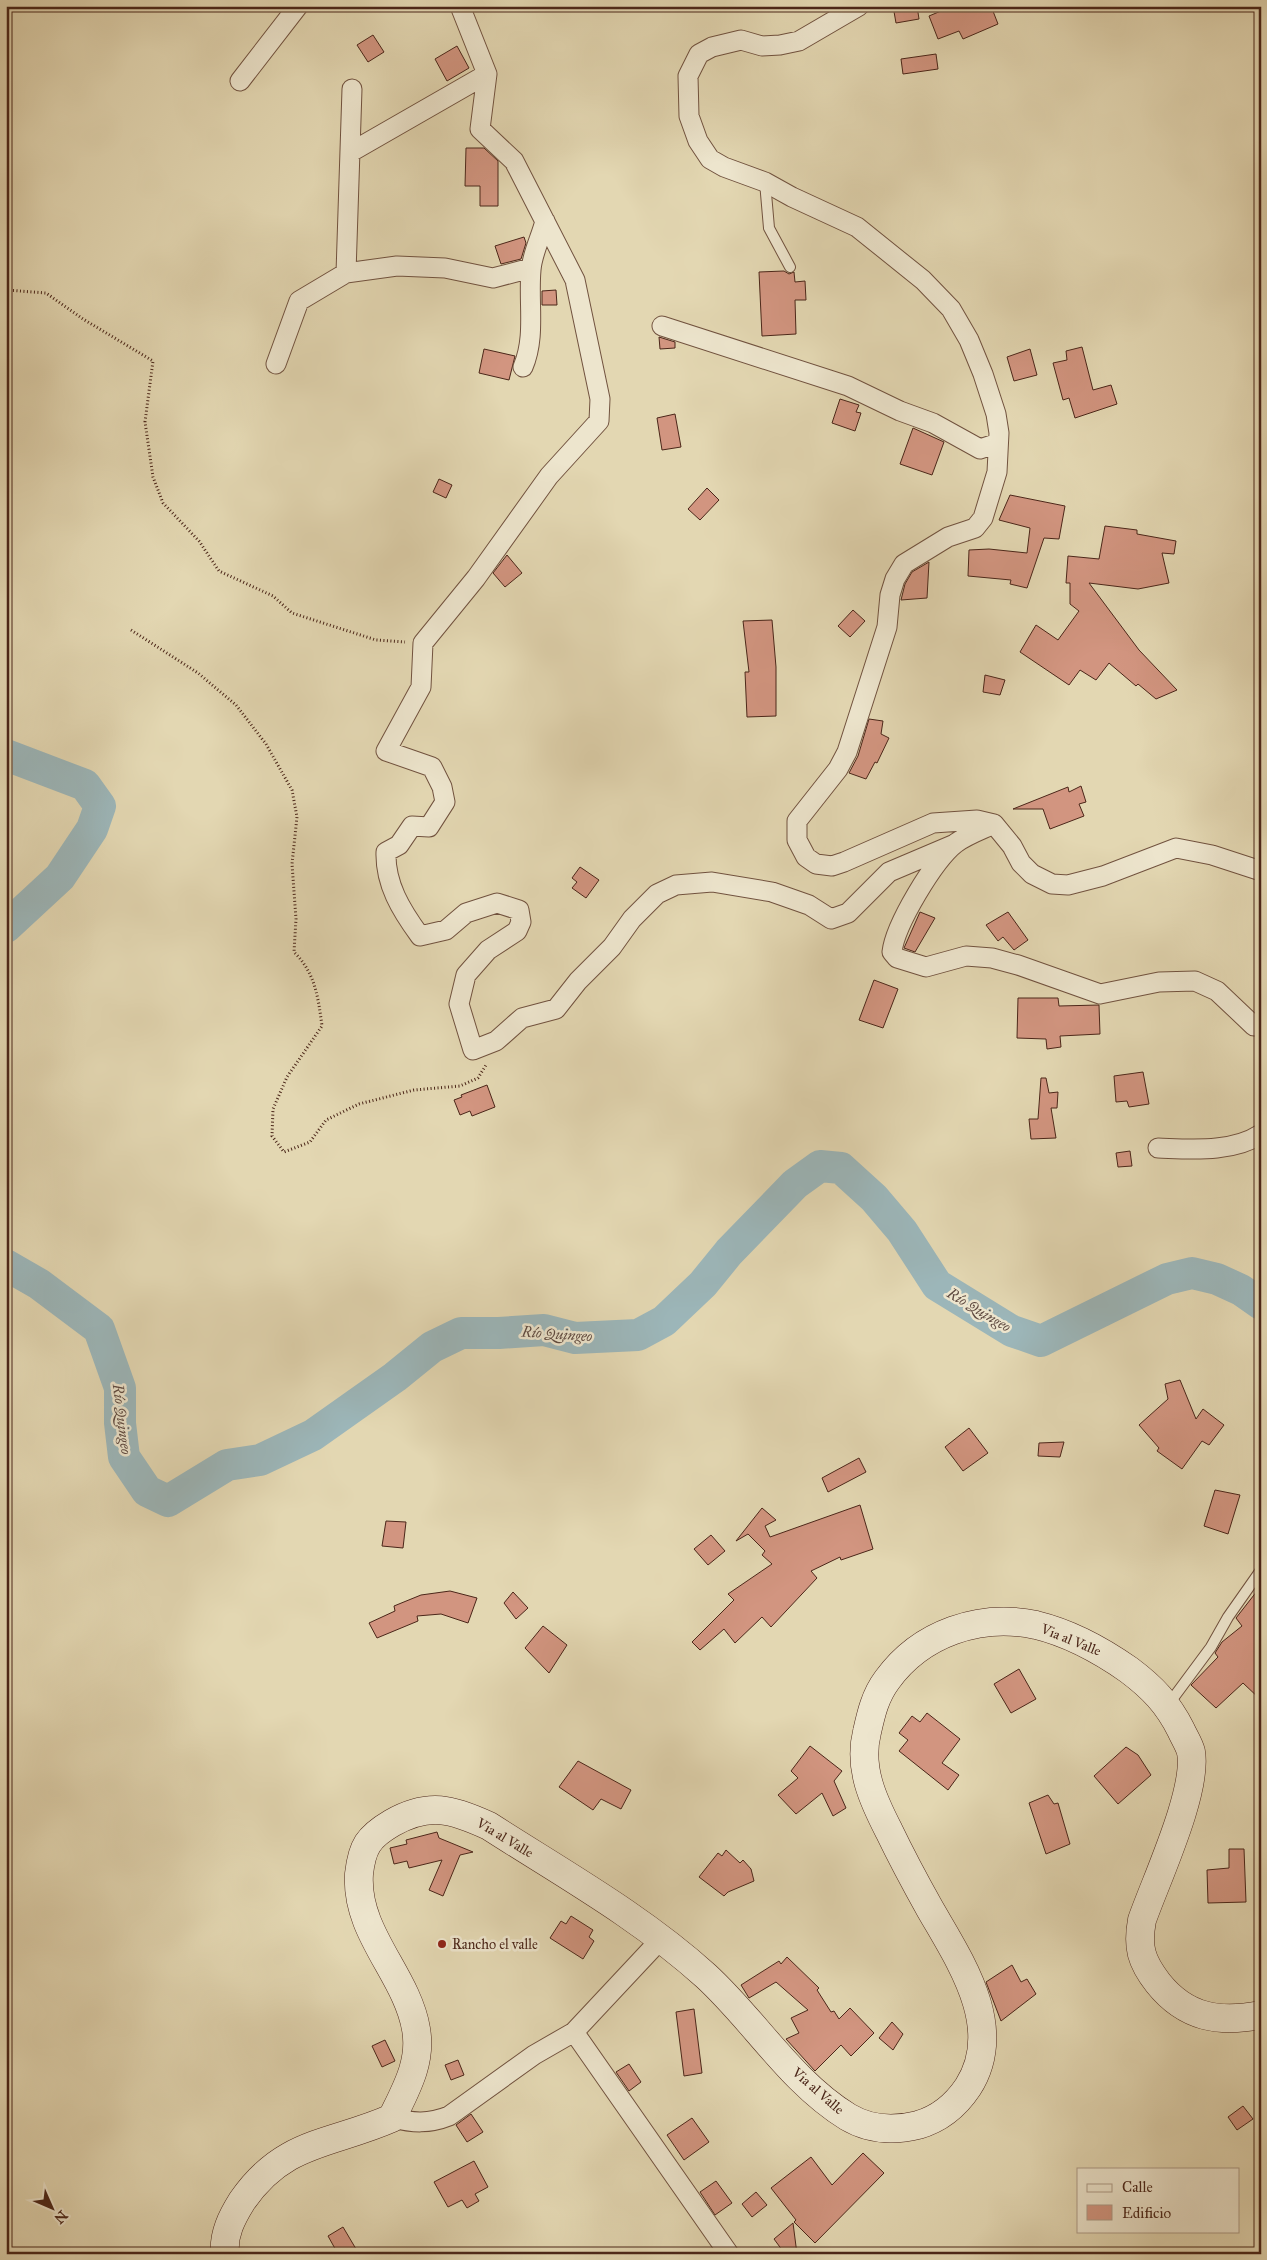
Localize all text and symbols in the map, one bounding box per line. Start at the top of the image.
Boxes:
water label: Río Quingeo [943,1283,1014,1336]
water label: Río Quingeo [520,1322,593,1345]
water label: Río Quingeo [109,1382,135,1456]
street label: Via al Valle [1038,1620,1104,1660]
street label: Via al Valle [473,1814,537,1862]
place label: Rancho el valle [452,1936,538,1953]
marker: Rancho el valle [436,1938,448,1950]
street label: Via al Valle [788,2063,848,2118]
legend [1077,2168,1240,2232]
text: Calle [1122,2178,1153,2196]
north arrow [28,2182,78,2232]
text: Edificio [1122,2204,1171,2222]
text: N [51,2207,71,2227]

